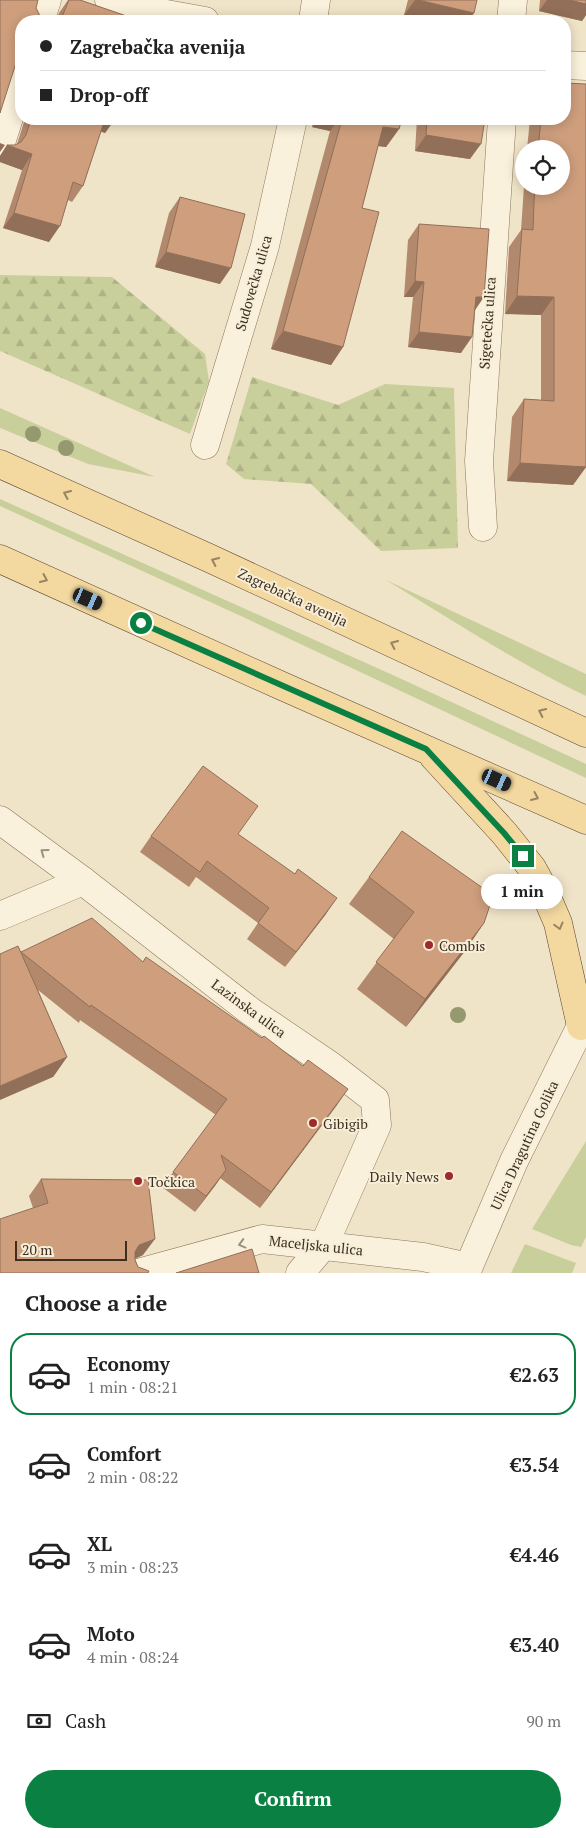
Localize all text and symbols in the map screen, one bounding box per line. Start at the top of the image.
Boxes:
text: Zagrebačka avenija [70,34,245,59]
text: Drop-off [70,82,148,107]
map controls [515,140,570,195]
button: locate [515,140,570,195]
street label: Sudovečka ulica [230,233,276,333]
street label: Sigetečka ulica [474,276,500,370]
one-way arrow [63,490,72,501]
one-way arrow [211,557,220,567]
street label: Zagrebačka avenija [235,563,351,631]
one-way arrow [39,573,48,584]
car [71,586,104,612]
route start [130,612,152,634]
one-way arrow [390,640,399,650]
one-way arrow [538,708,547,719]
car [480,767,513,793]
one-way arrow [530,791,539,801]
route end [512,845,534,867]
one-way arrow [40,849,50,858]
callout: 1 min [482,874,564,908]
text: 1 min [500,880,544,902]
one-way arrow [553,922,563,930]
place label: Combis [439,936,485,955]
marker: Combis [423,939,435,951]
street label: Lazinska ulica [208,974,290,1042]
street label: Ulica Dragutina Golika [486,1077,562,1213]
place label: Gibigib [323,1114,368,1133]
marker: Gibigib [307,1117,319,1129]
place label: Daily News [370,1167,439,1186]
marker: Daily News [443,1170,455,1182]
place label: Točkica [148,1172,195,1191]
marker: Točkica [132,1175,144,1187]
street label: Maceljska ulica [268,1231,364,1259]
scale bar [15,1238,128,1261]
one-way arrow [237,1238,246,1249]
text: 20 m [22,1240,52,1259]
text: Choose a ride [25,1288,167,1317]
text: Economy [87,1351,170,1376]
icon: car [27,1352,72,1397]
text: €2.63 [510,1362,559,1387]
text: 1 min · 08:21 [87,1376,179,1398]
text: Comfort [87,1441,162,1466]
icon: car [27,1442,72,1487]
text: €3.54 [510,1452,559,1477]
text: 2 min · 08:22 [87,1466,179,1488]
text: XL [87,1531,112,1556]
icon: car [27,1532,72,1577]
text: €4.46 [510,1542,559,1567]
text: 3 min · 08:23 [87,1556,179,1578]
text: Moto [87,1621,135,1646]
icon: car [27,1622,72,1667]
text: €3.40 [510,1632,559,1657]
text: 4 min · 08:24 [87,1646,179,1668]
icon: cash [25,1707,53,1735]
text: Cash [65,1708,106,1733]
text: 90 m [526,1710,561,1732]
button: Confirm [25,1770,561,1828]

